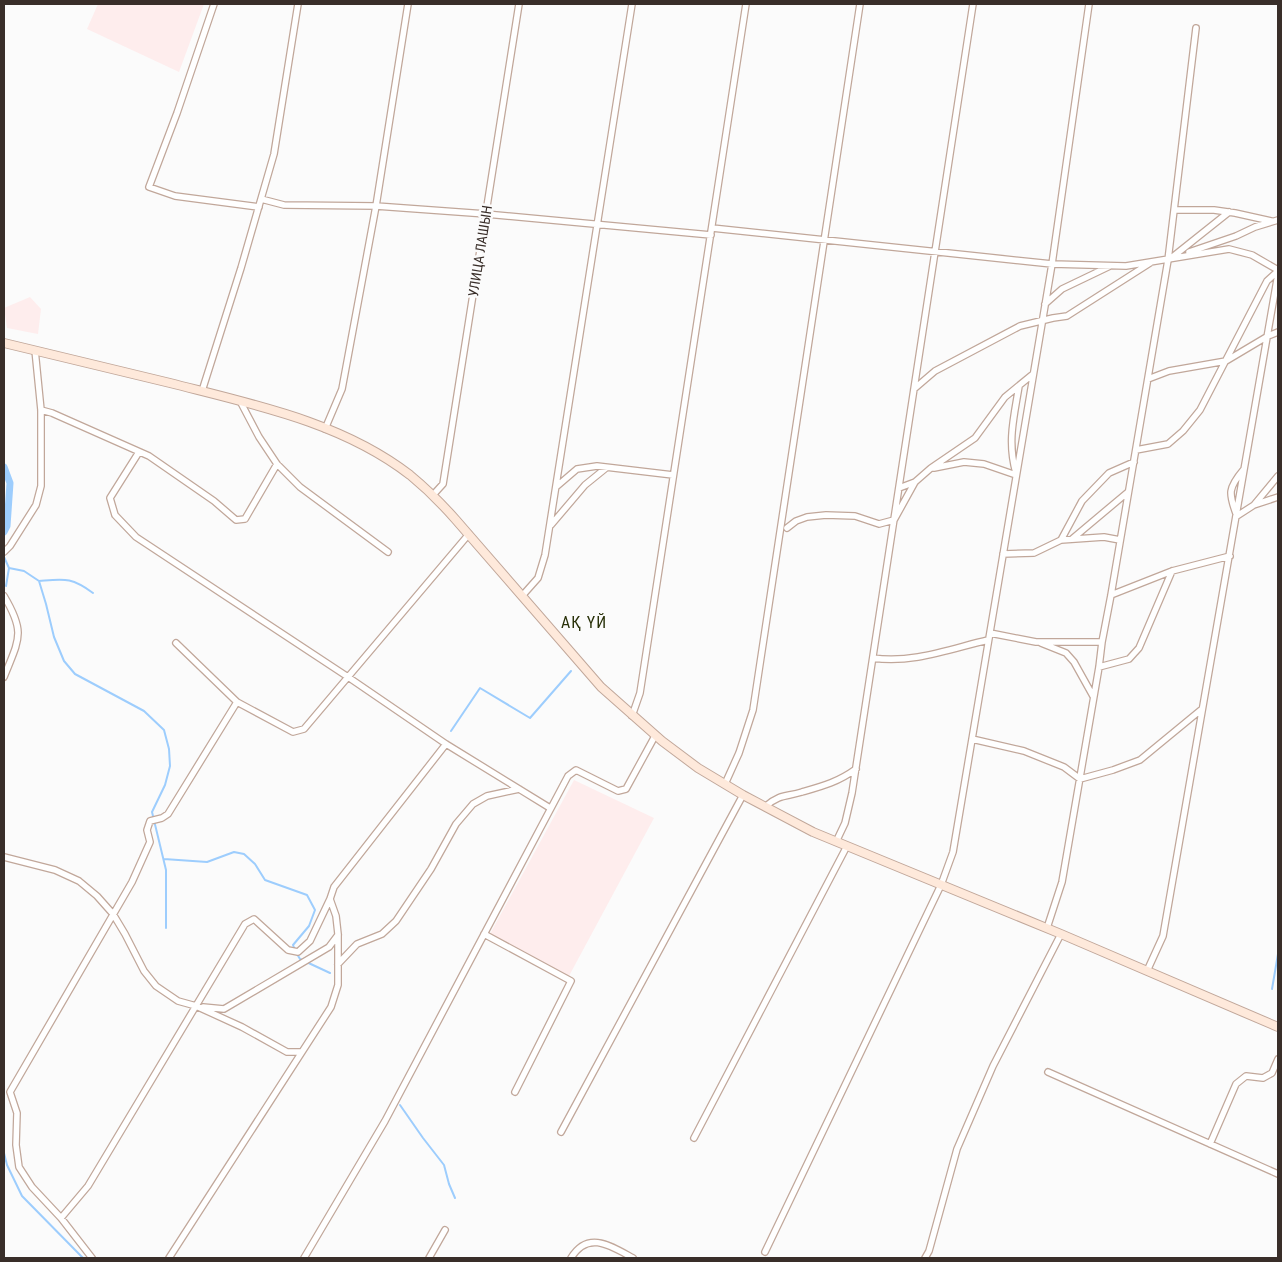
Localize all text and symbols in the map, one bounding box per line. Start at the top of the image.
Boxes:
street label: УЛИЦА ЛАШЫН [465,204,495,298]
district label: АҚ ҮЙ [561,613,607,632]

